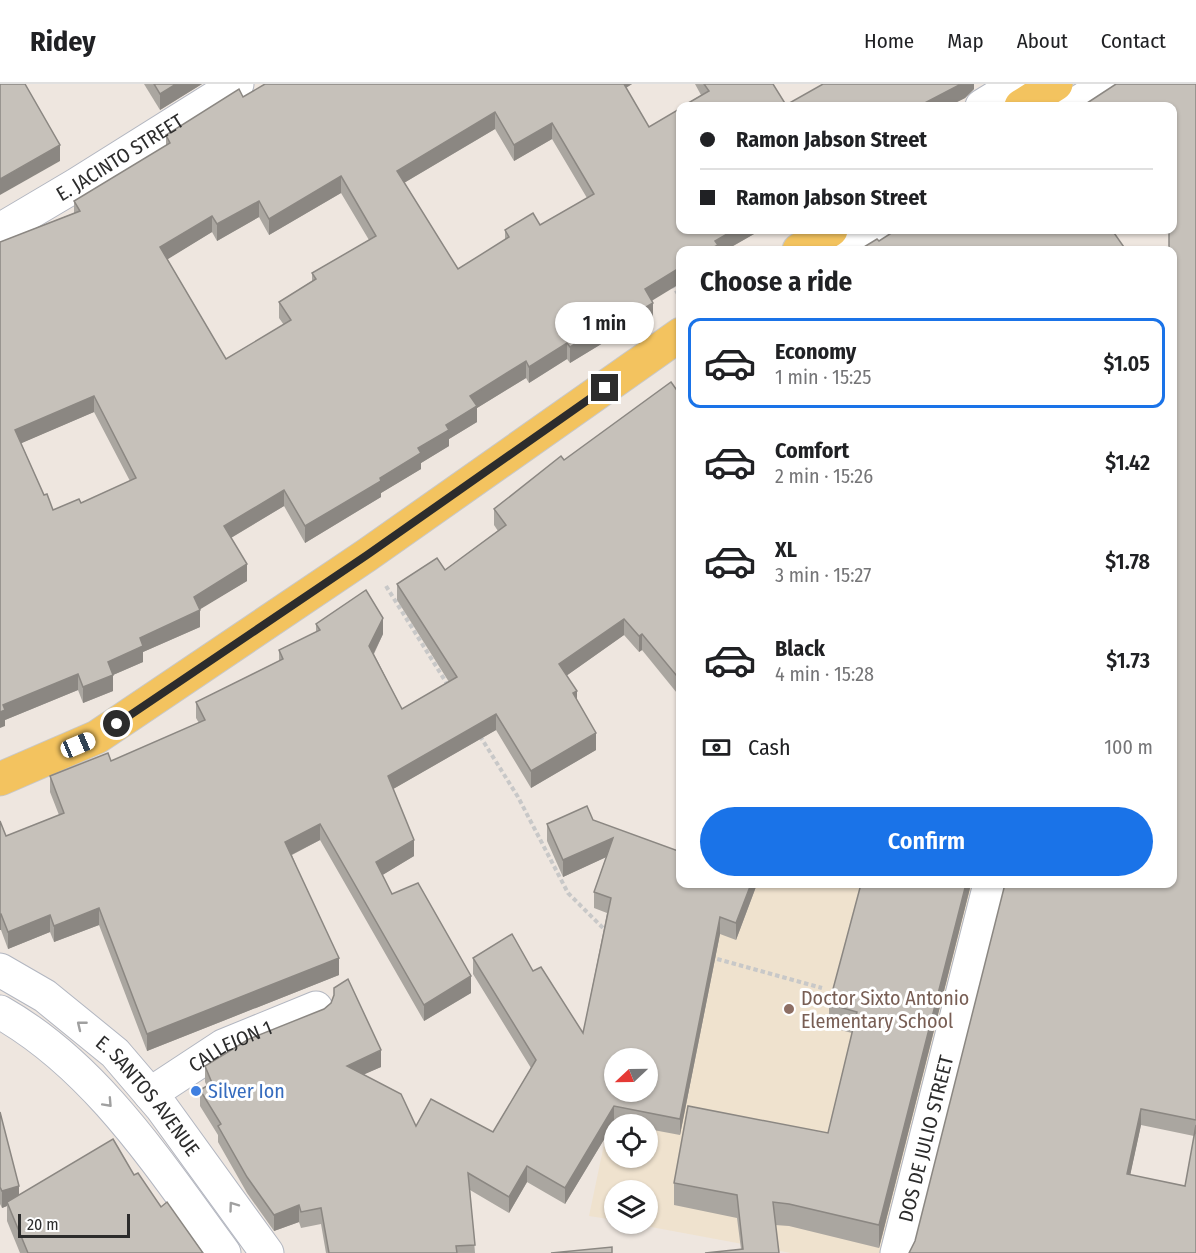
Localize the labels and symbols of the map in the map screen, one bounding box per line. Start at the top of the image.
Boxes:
street label: E. JACINTO STREET [52,108,188,206]
callout: 1 min [556,301,654,343]
route end [591,374,618,401]
route start [103,710,130,737]
car [58,730,98,760]
place label: Doctor Sixto Antonio Elementary School [801,986,969,1033]
marker: Doctor Sixto Antonio Elementary School [782,1002,796,1016]
street label: CALLEJON 1 [184,1015,276,1077]
one-way arrow [77,1021,88,1032]
street label: E. SANTOS AVENUE [91,1030,205,1161]
north arrow [604,1048,658,1102]
street label: DOS DE JULIO STREET [893,1052,959,1224]
place label: Silver Ion [208,1079,285,1103]
marker: Silver Ion [189,1084,203,1098]
one-way arrow [101,1097,112,1107]
one-way arrow [229,1201,240,1212]
scale bar [18,1211,130,1238]

